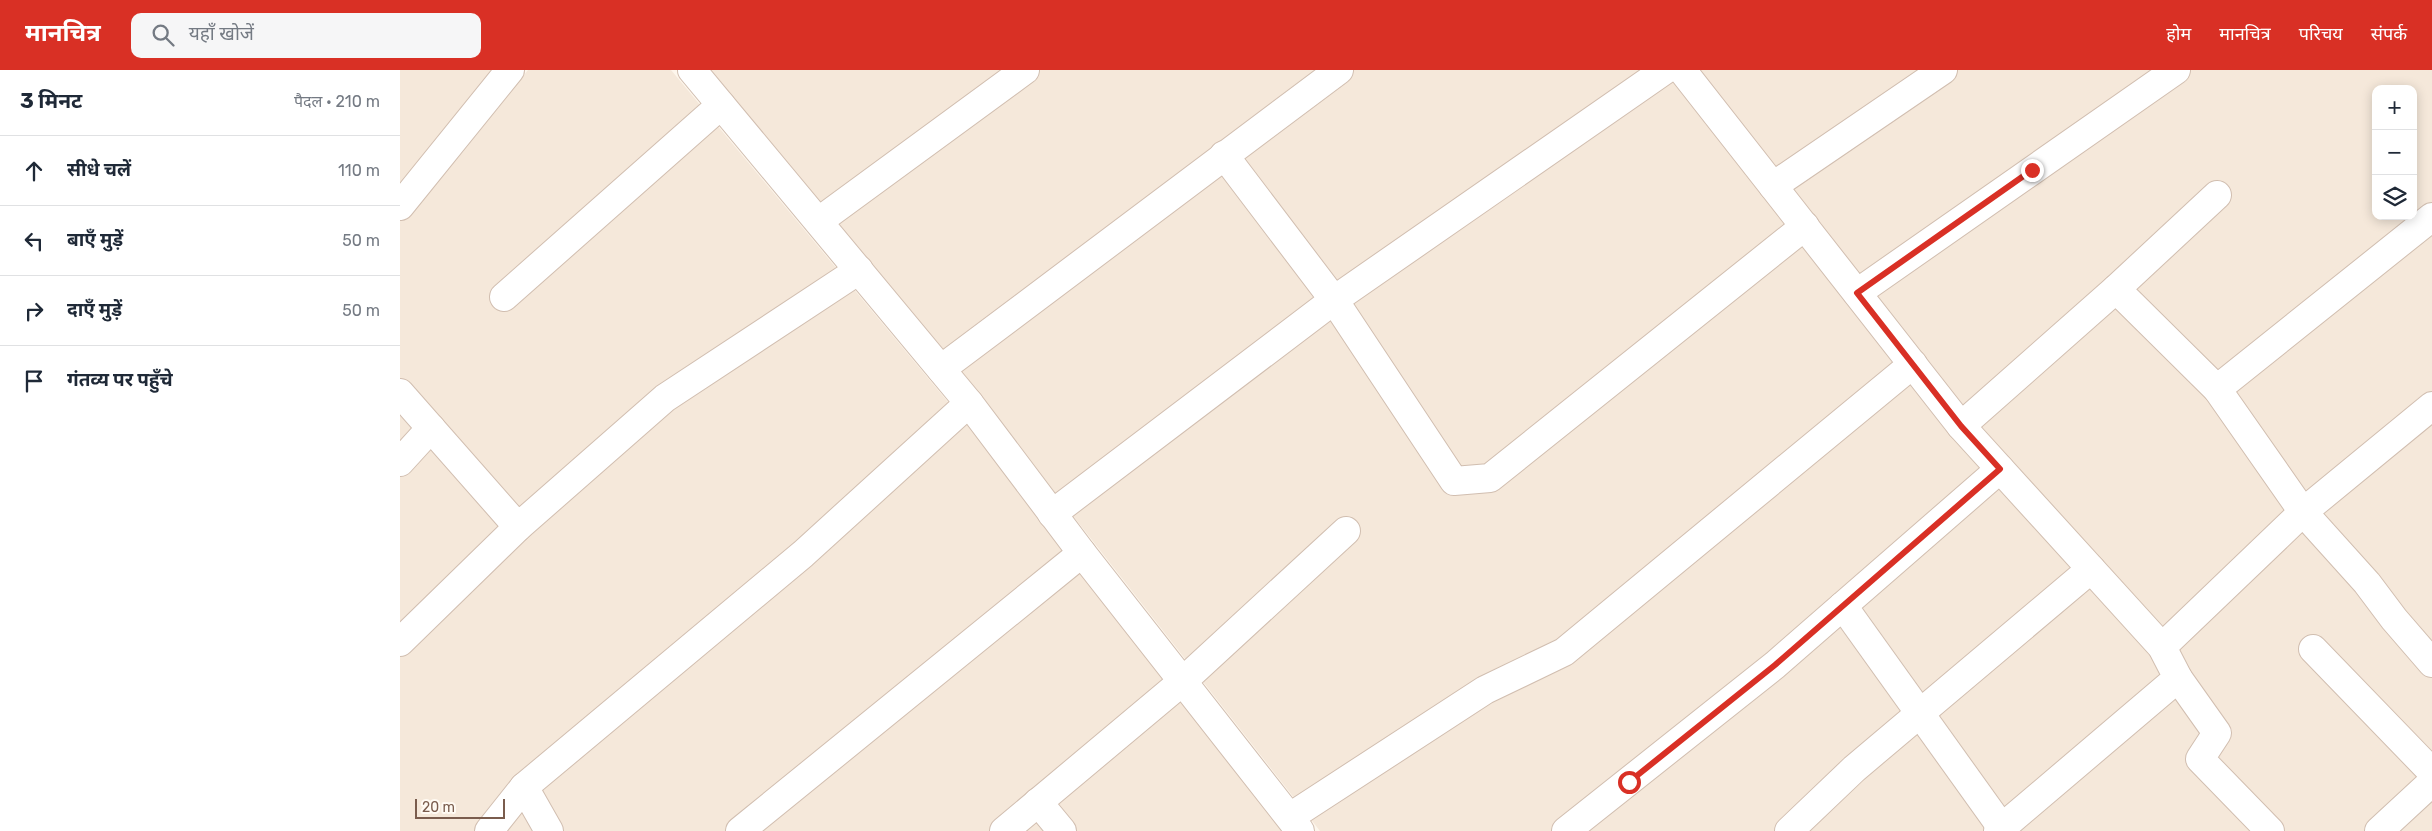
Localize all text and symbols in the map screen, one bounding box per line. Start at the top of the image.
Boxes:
search box [131,13,481,58]
text: मानचित्र [25,19,101,47]
icon: search [149,21,177,49]
text: यहाँ खोजें [189,22,254,45]
text: होम [2166,23,2191,45]
text: मानचित्र [2219,23,2271,45]
text: परिचय [2299,23,2343,45]
text: संपर्क [2371,23,2407,45]
map controls [2372,85,2417,220]
button: + [2372,85,2417,130]
text: 3 मिनट [20,88,82,113]
text: पैदल · 210 m [294,92,380,111]
button: − [2372,130,2417,175]
icon: ahead [20,157,48,185]
text: सीधे चलें [67,158,131,181]
route end [2021,159,2044,182]
text: 110 m [338,161,380,180]
button: layers [2372,175,2417,220]
icon: left [20,227,48,255]
text: बाएँ मुड़ें [67,228,123,251]
text: 50 m [342,231,380,250]
icon: right [20,297,48,325]
text: दाएँ मुड़ें [67,298,122,321]
text: 50 m [342,301,380,320]
icon: arrive [20,367,48,395]
text: गंतव्य पर पहुँचे [67,368,173,391]
route start [1618,771,1641,794]
scale bar [415,796,505,819]
text: 20 m [422,799,455,816]

